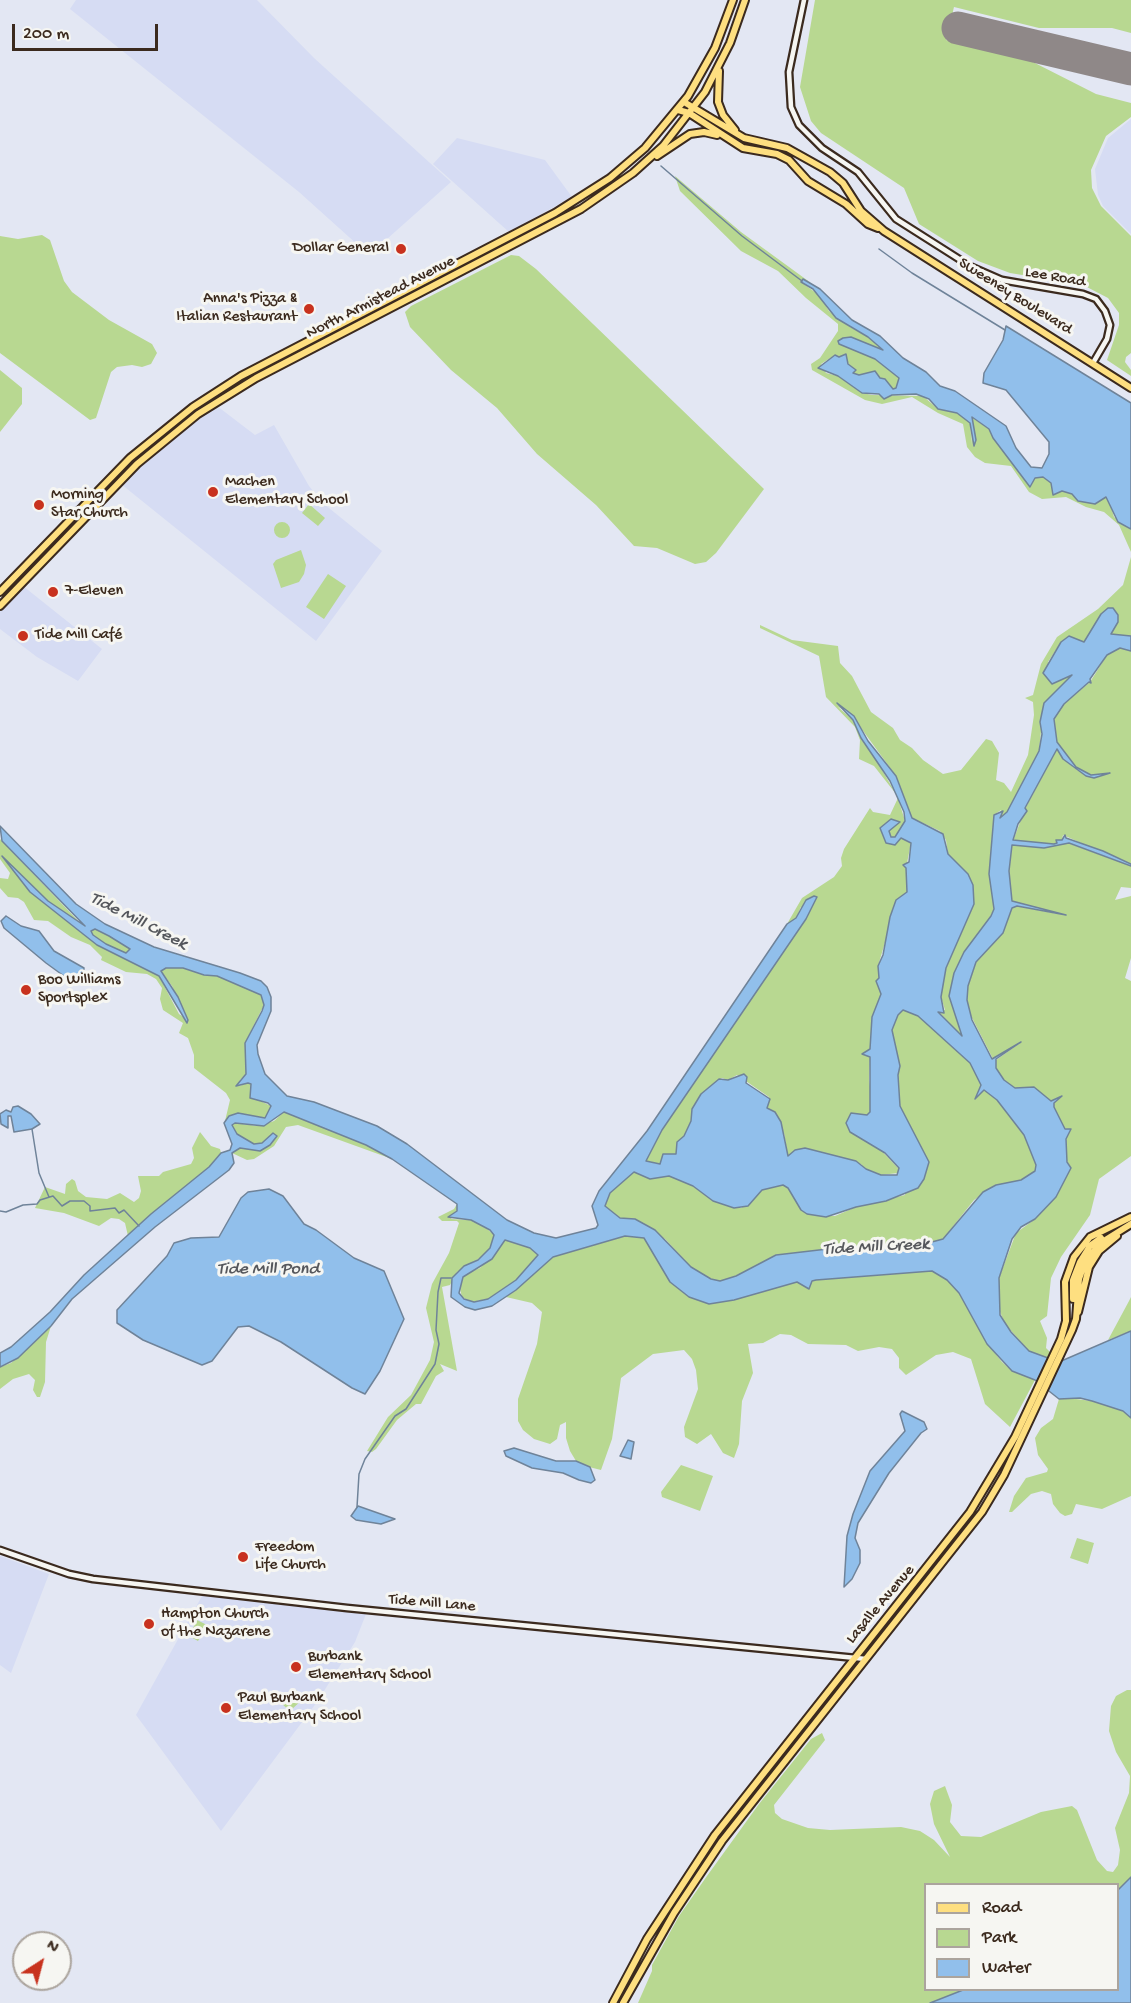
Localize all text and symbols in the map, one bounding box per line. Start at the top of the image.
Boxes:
scale bar [15,12,160,50]
text: 200 m [23,24,69,45]
place label: Dollar General [293,239,389,259]
marker: Dollar General [394,242,408,256]
street label: North Armistead Avenue [304,252,458,344]
street label: Sweeney Boulevard [955,254,1075,340]
street label: Lee Road [1023,263,1087,293]
place label: Anna's Pizza & Italian Restaurant [176,290,297,328]
marker: Anna's Pizza & Italian Restaurant [302,302,316,316]
place label: Machen Elementary School [225,473,348,511]
marker: Machen Elementary School [206,485,220,499]
place label: Morning Star Church [51,486,128,524]
marker: Morning Star Church [32,498,46,512]
place label: 7-Eleven [65,582,123,602]
marker: 7-Eleven [46,585,60,599]
place label: Tide Mill Café [35,626,122,646]
marker: Tide Mill Café [16,629,30,643]
water label: Tide Mill Creek [86,888,190,956]
place label: Boo Williams Sportsplex [38,971,120,1009]
marker: Boo Williams Sportsplex [19,983,33,997]
water label: Tide Mill Creek [822,1234,930,1262]
water label: Tide Mill Pond [217,1259,319,1281]
place label: Freedom Life Church [255,1538,326,1576]
marker: Freedom Life Church [236,1550,250,1564]
street label: Lasalle Avenue [843,1562,919,1648]
street label: Tide Mill Lane [388,1591,476,1617]
place label: Hampton Church of the Nazarene [161,1605,270,1643]
marker: Hampton Church of the Nazarene [142,1617,156,1631]
place label: Burbank Elementary School [308,1648,431,1686]
marker: Burbank Elementary School [289,1660,303,1674]
place label: Paul Burbank Elementary School [238,1689,361,1727]
marker: Paul Burbank Elementary School [219,1701,233,1715]
legend [924,1883,1119,1991]
text: Road [982,1898,1021,1919]
text: Park [982,1928,1016,1949]
north arrow [12,1931,72,1991]
text: N [42,1937,62,1958]
text: Water [982,1958,1030,1979]

